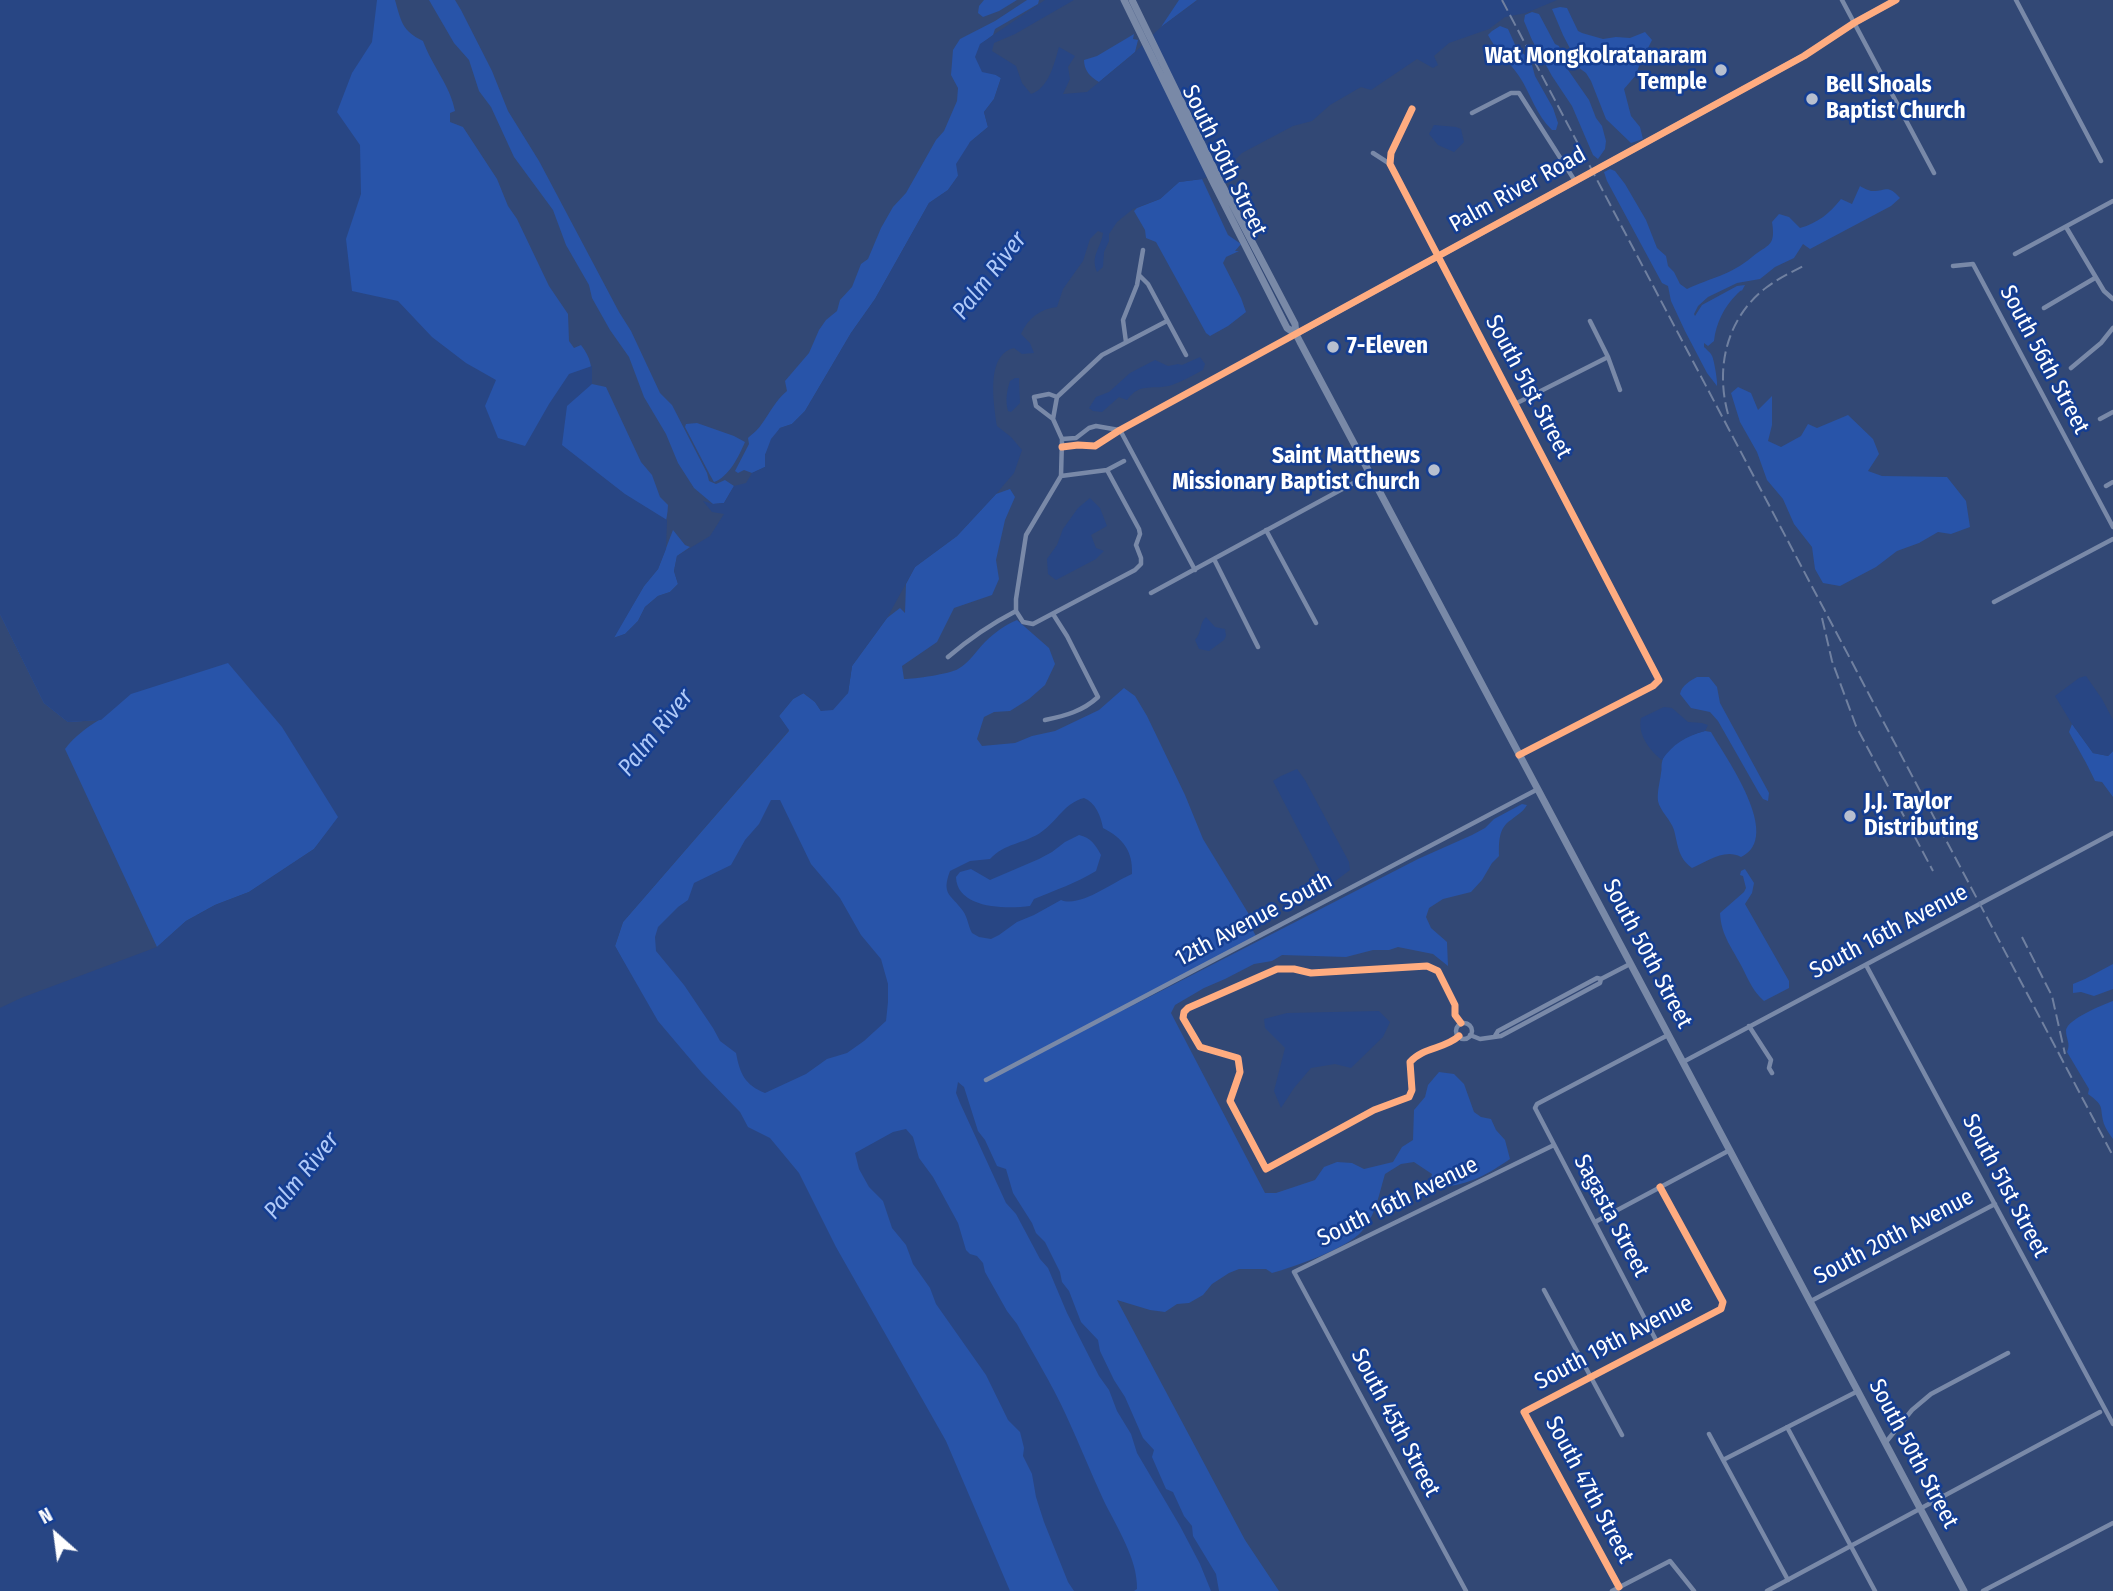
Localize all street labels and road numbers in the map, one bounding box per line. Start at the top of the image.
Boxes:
street label: South 50th Street [1175,81,1273,241]
street label: Palm River Road [1445,141,1591,239]
street label: South 56th Street [1993,281,2095,439]
street label: South 51st Street [1479,311,1577,463]
street label: 12th Avenue South [1171,867,1337,973]
street label: South 50th Street [1596,875,1698,1033]
street label: South 16th Avenue [1805,879,1973,985]
street label: South 51st Street [1956,1110,2054,1262]
street label: Sagasta Street [1567,1150,1655,1282]
street label: South 16th Avenue [1313,1151,1483,1253]
street label: South 20th Avenue [1809,1183,1979,1291]
street label: South 19th Avenue [1530,1290,1698,1396]
street label: South 45th Street [1344,1344,1446,1502]
street label: South 50th Street [1862,1375,1964,1533]
street label: South 47th Street [1539,1412,1639,1568]

